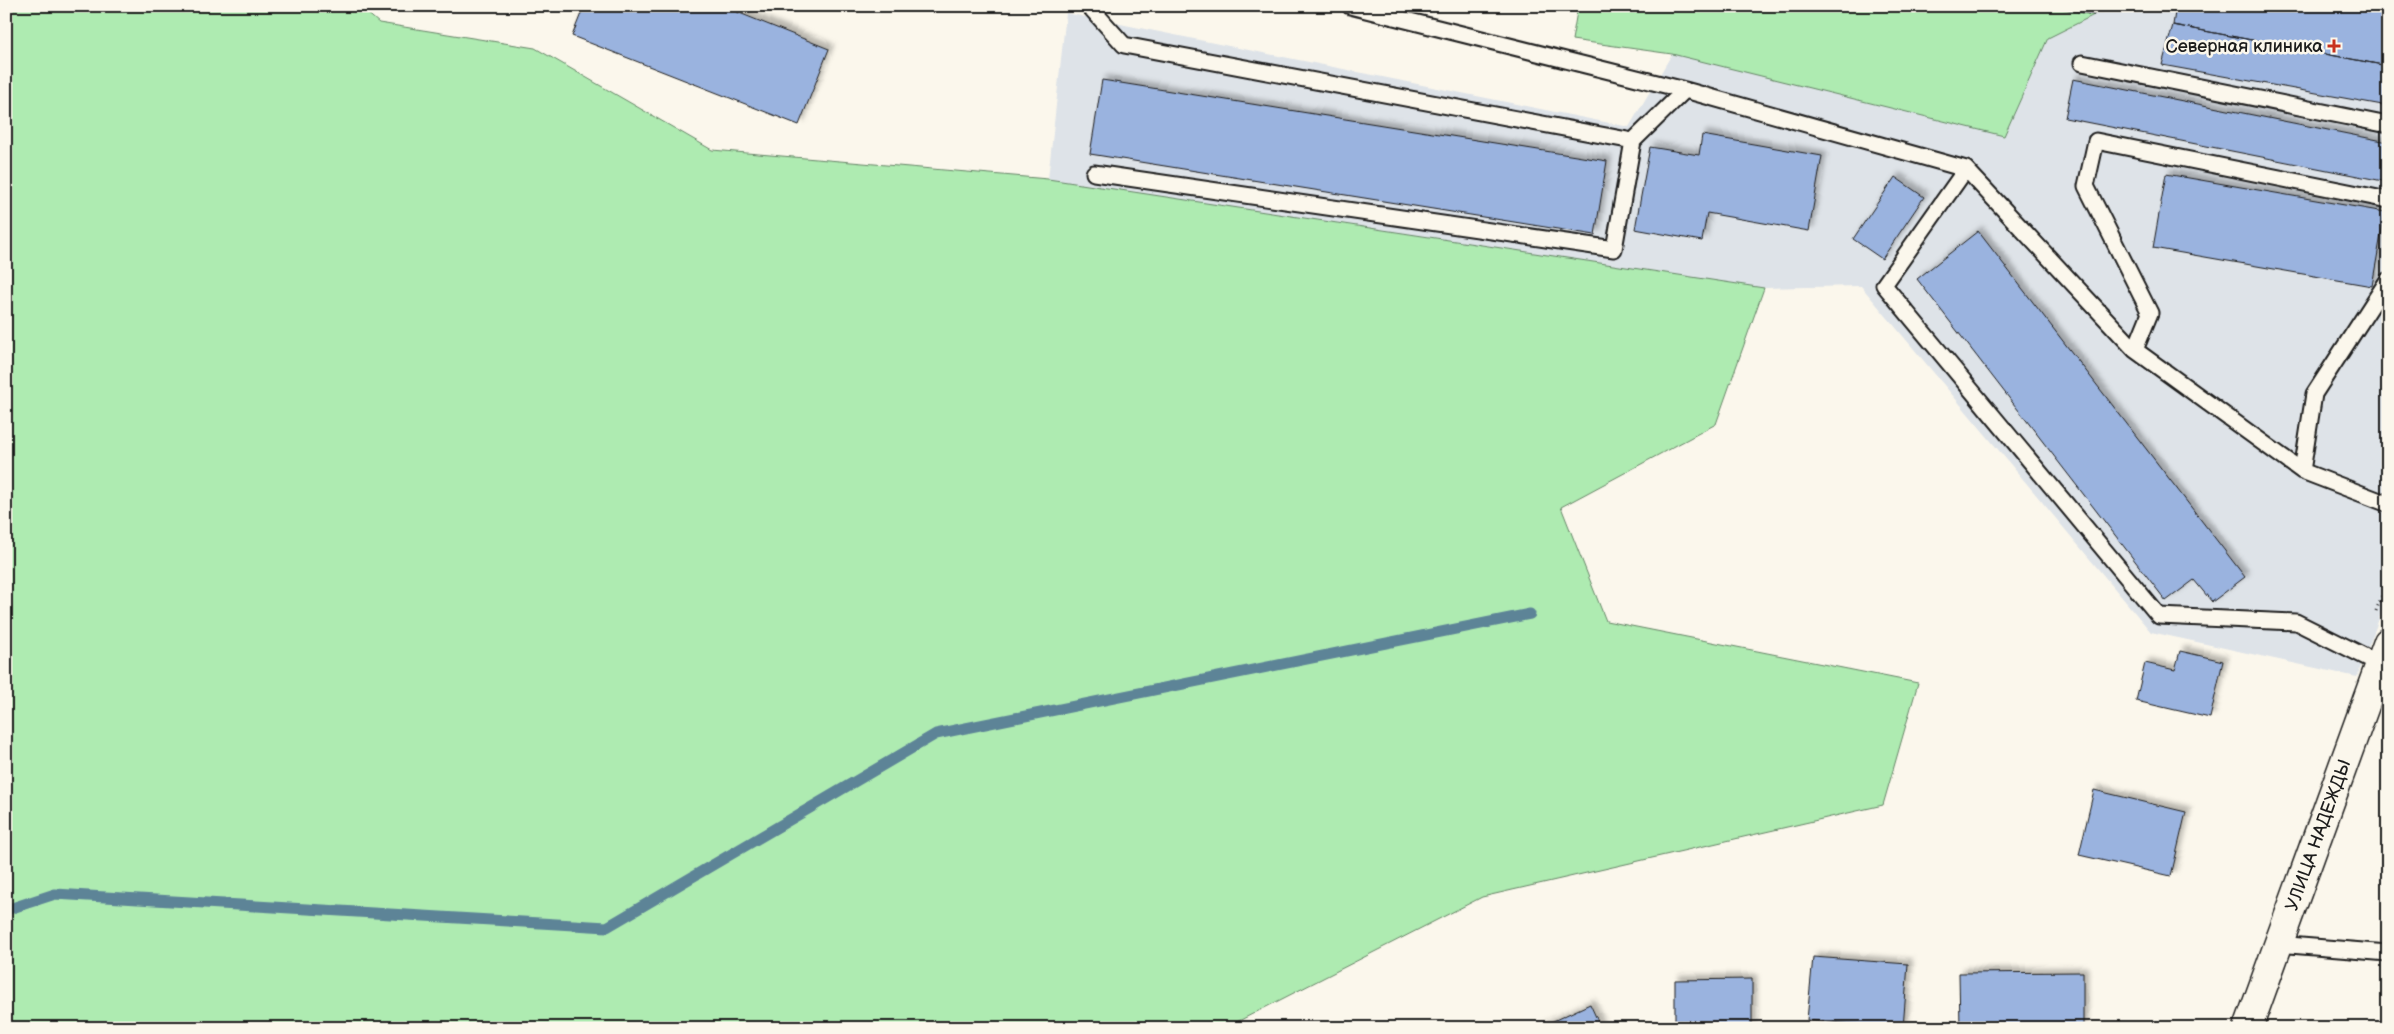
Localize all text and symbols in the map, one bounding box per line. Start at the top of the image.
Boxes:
place label: Северная клиника [2166,36,2323,57]
marker: Северная клиника [2327,39,2341,53]
street label: УЛИЦА НАДЕЖДЫ [2281,757,2356,914]

